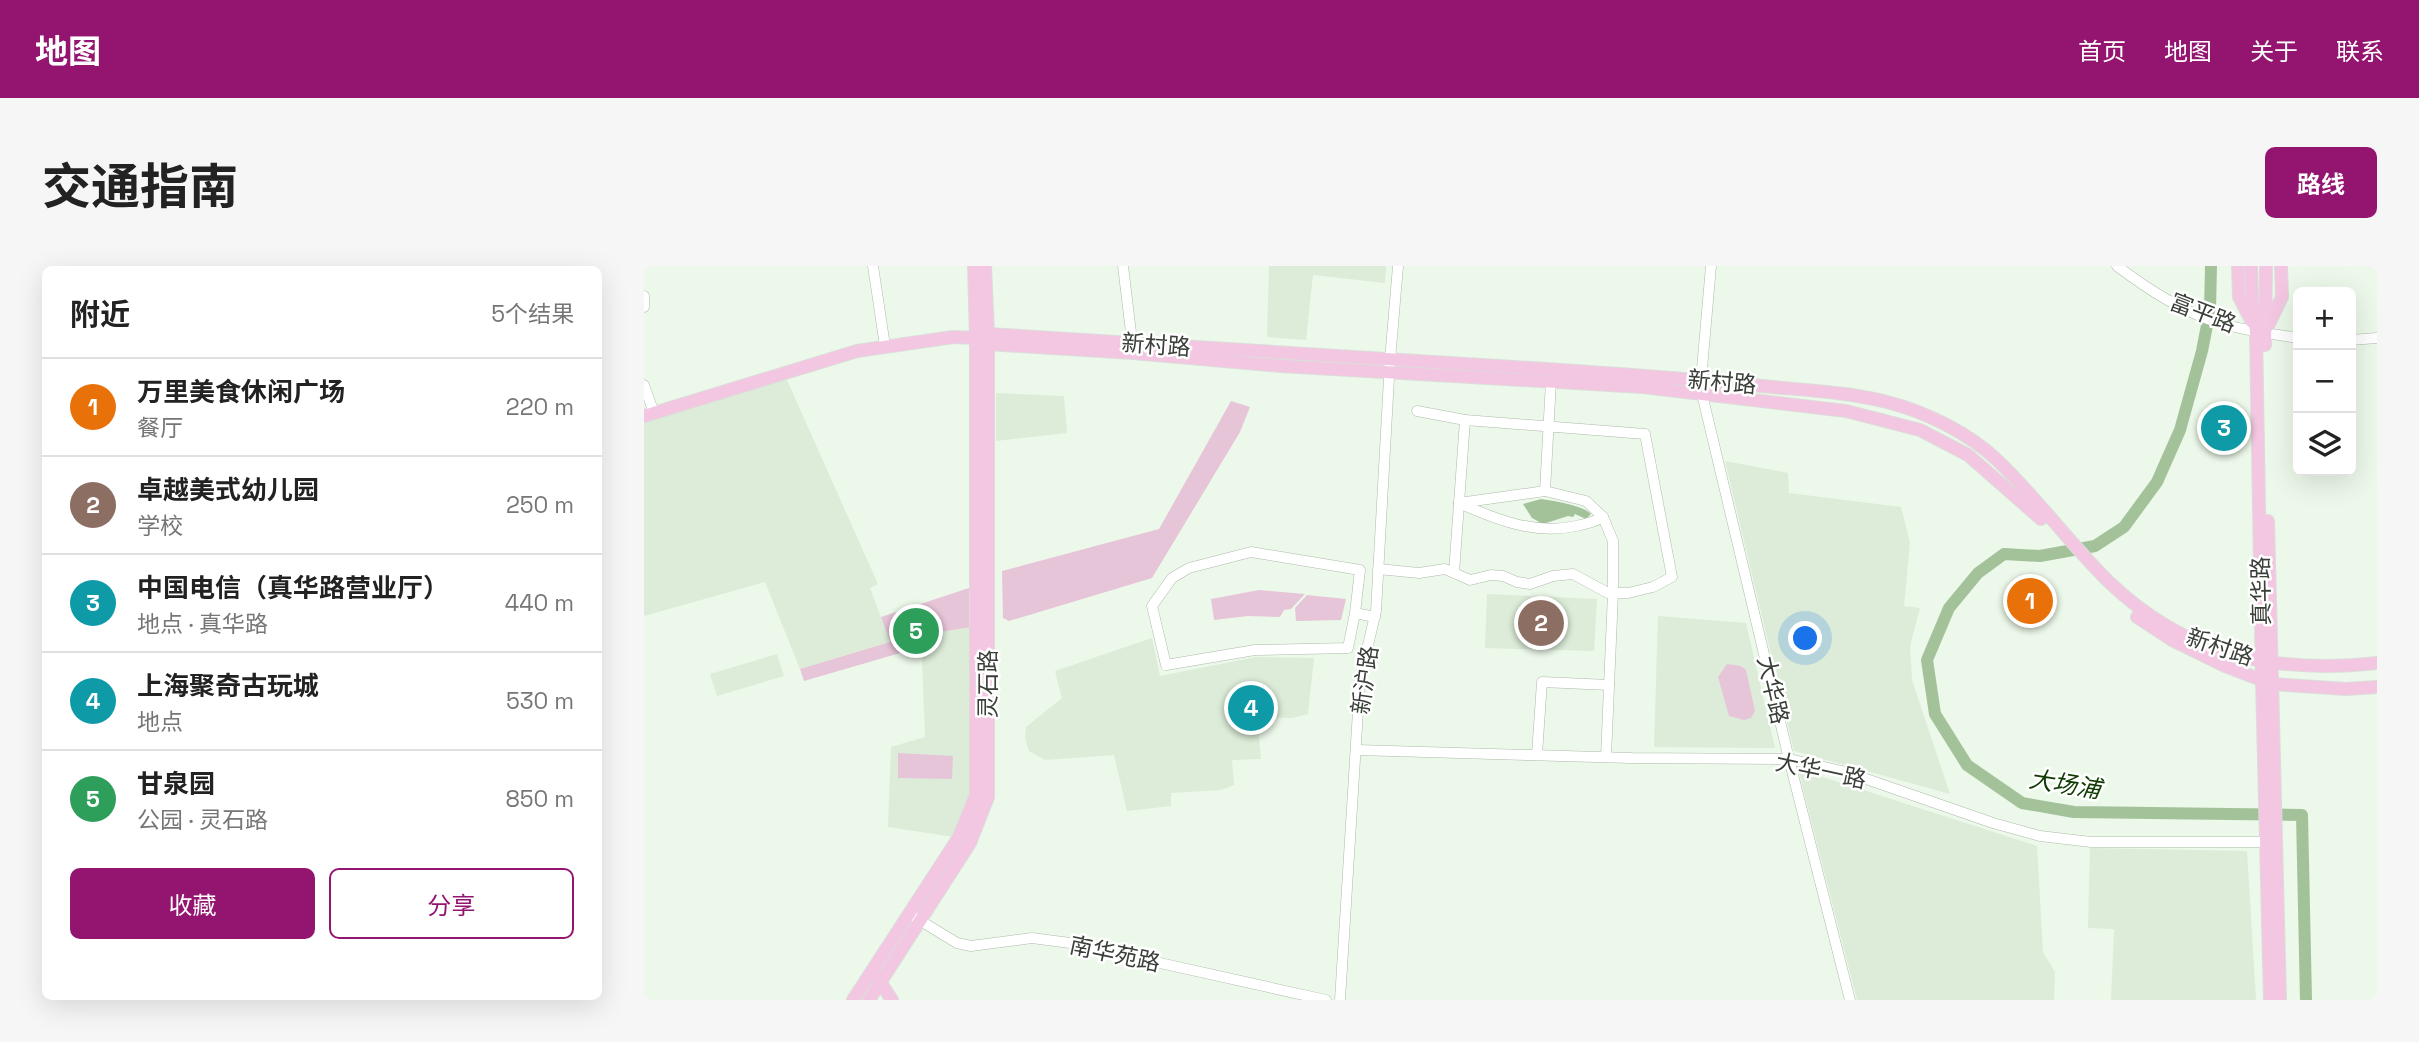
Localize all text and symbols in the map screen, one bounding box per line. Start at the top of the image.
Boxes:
text: 地图 [35,31,101,73]
text: 首页 [2078,36,2126,67]
text: 地图 [2164,36,2212,67]
text: 关于 [2250,36,2298,67]
text: 联系 [2336,36,2384,67]
button: 路线 [2265,147,2377,218]
text: 交通指南 [42,156,238,218]
street label: 富平路 [2165,287,2241,339]
map controls [2293,287,2356,476]
button: + [2293,287,2356,350]
text: 附近 [70,295,130,334]
text: 5个结果 [491,299,574,329]
street label: 新村路 [1121,328,1191,362]
button: − [2293,350,2356,413]
street label: 新村路 [1686,364,1758,400]
text: 万里美食休闲广场 [137,375,345,409]
text: 1 [88,392,98,422]
text: 220 m [506,392,574,422]
pin: 3 [2201,402,2247,454]
text: 餐厅 [137,413,183,443]
button: layers [2293,413,2356,476]
text: 卓越美式幼儿园 [137,473,319,507]
text: 2 [86,490,100,520]
text: 250 m [506,490,574,520]
text: 学校 [137,511,183,541]
street label: 真华路 [2245,556,2277,626]
text: 中国电信（真华路营业厅） [137,571,449,605]
pin: 1 [2007,575,2053,627]
text: 3 [86,588,100,618]
text: 440 m [505,588,574,618]
pin: 2 [1518,597,1564,649]
pin: 5 [893,605,939,657]
text: 地点 · 真华路 [137,609,268,639]
your location [1788,621,1822,655]
street label: 新村路 [2182,622,2258,672]
street label: 新沪路 [1345,644,1385,716]
street label: 灵石路 [973,650,1003,719]
street label: 大华路 [1751,653,1795,727]
text: 上海聚奇古玩城 [137,669,319,703]
pin: 4 [1228,682,1274,734]
text: 4 [86,686,100,716]
text: 530 m [506,686,574,716]
text: 地点 [137,707,183,737]
street label: 大华一路 [1773,747,1869,795]
water label: 大场浦 [2027,763,2107,806]
text: 甘泉园 [137,767,215,801]
text: 5 [86,784,100,814]
text: 850 m [505,784,574,814]
text: 公园 · 灵石路 [137,805,268,835]
button: 收藏 [70,868,315,939]
button: 分享 [329,868,574,939]
street label: 南华苑路 [1067,930,1163,978]

